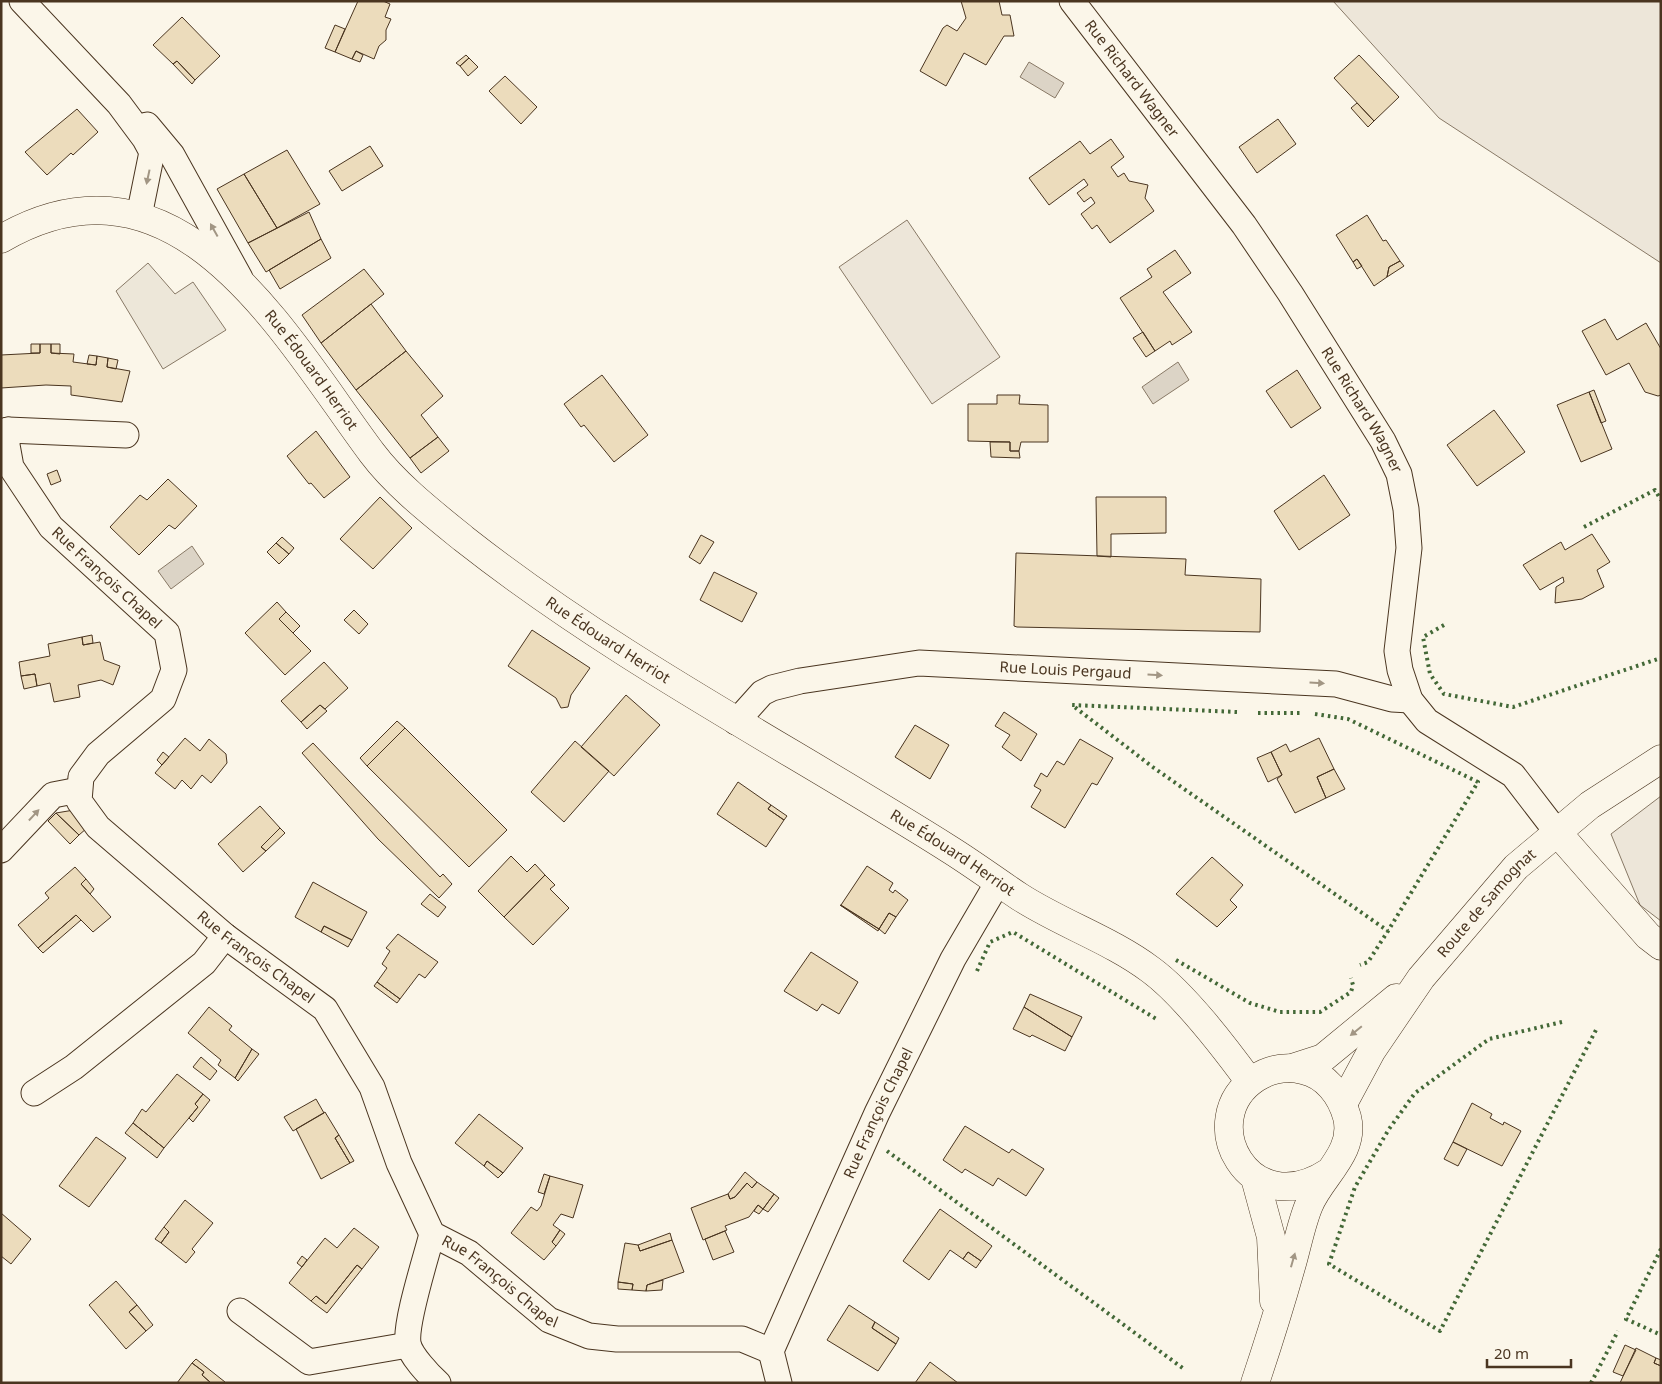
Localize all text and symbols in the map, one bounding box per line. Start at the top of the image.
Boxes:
street label: Rue Richard Wagner [1081,15,1184,141]
one-way arrow [144,170,152,185]
one-way arrow [209,223,218,236]
street label: Rue Édouard Herriot [261,305,363,434]
street label: Rue Richard Wagner [1317,343,1408,476]
street label: Rue François Chapel [48,522,167,633]
street label: Rue Édouard Herriot [542,591,675,687]
street label: Rue Louis Pergaud [999,656,1132,683]
one-way arrow [1147,671,1163,679]
one-way arrow [1309,680,1325,688]
street label: Rue Édouard Herriot [887,804,1020,900]
one-way arrow [28,809,40,821]
street label: Route de Samognat [1432,843,1540,961]
street label: Rue François Chapel [193,906,319,1007]
one-way arrow [1350,1026,1363,1037]
street label: Rue François Chapel [838,1044,917,1181]
street label: Rue François Chapel [439,1230,561,1332]
one-way arrow [1290,1252,1298,1267]
scale bar [1487,1336,1571,1368]
text: 20 m [1494,1343,1529,1363]

